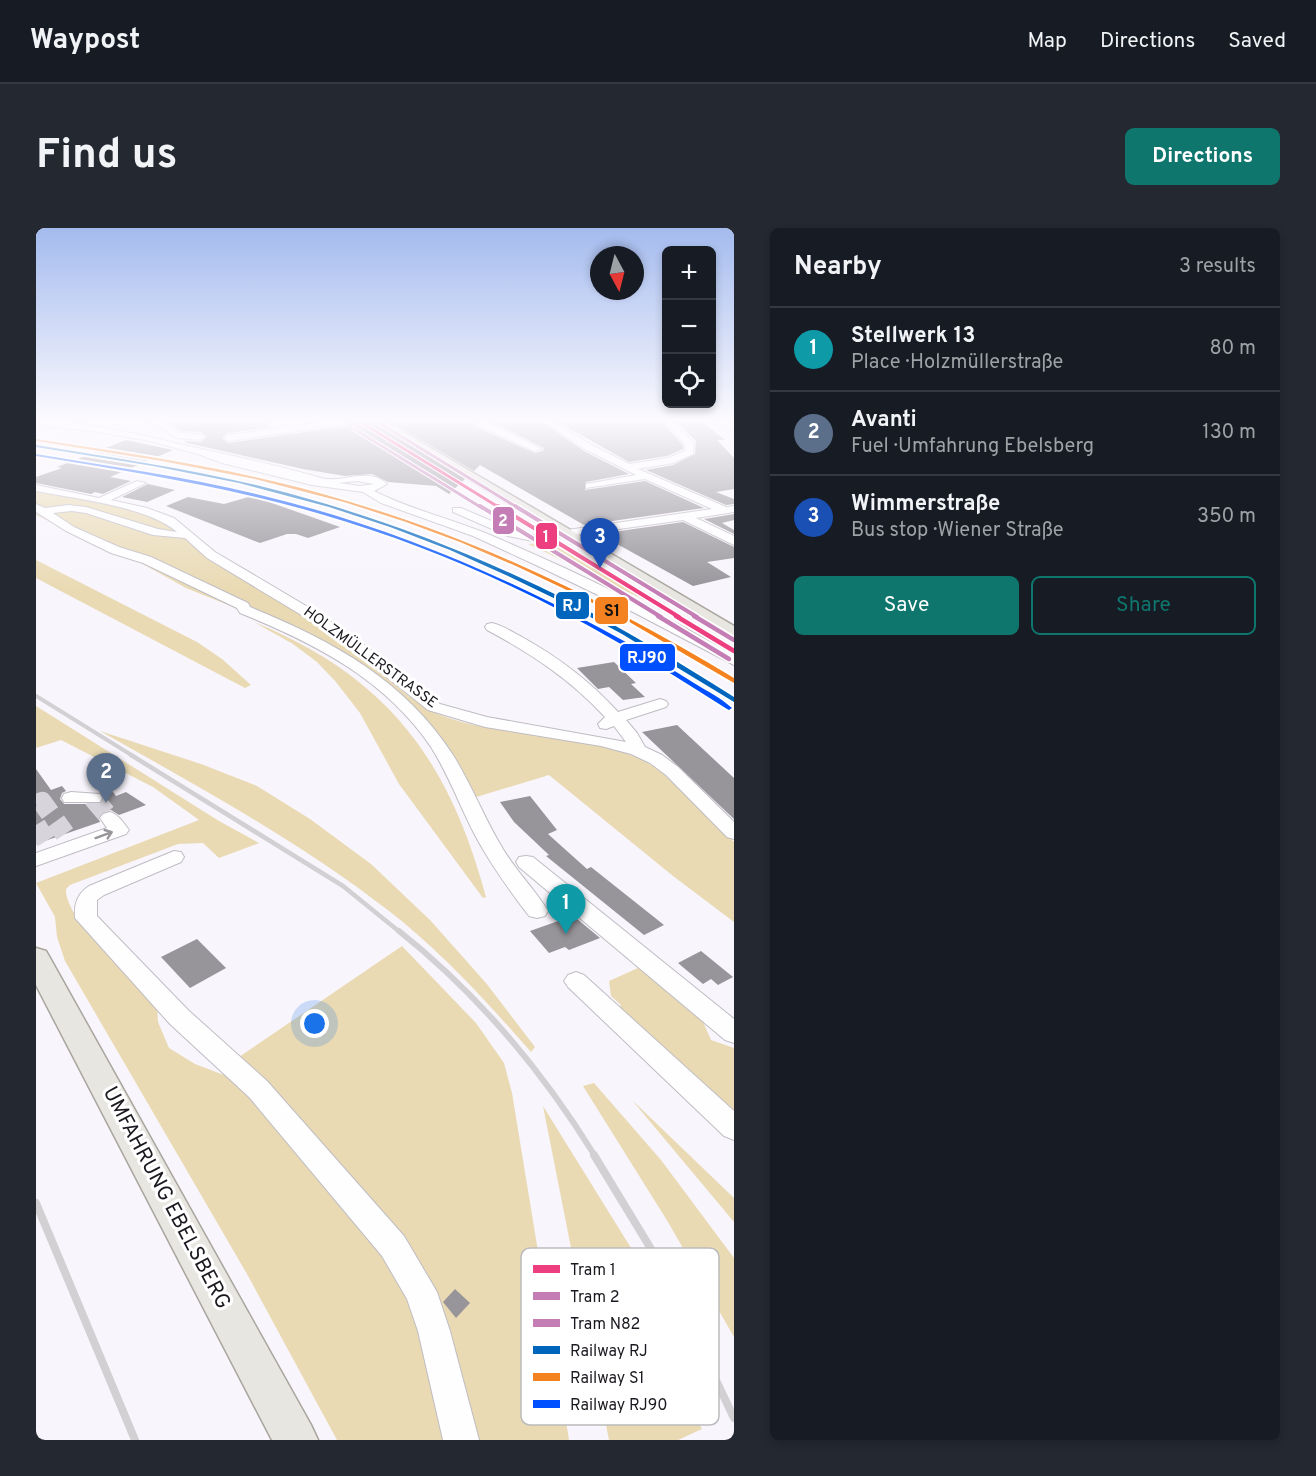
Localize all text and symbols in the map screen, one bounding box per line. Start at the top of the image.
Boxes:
text: Waypost [30,23,140,59]
text: Map [1027,28,1067,55]
text: Directions [1100,28,1195,55]
text: Saved [1228,28,1286,55]
button: Directions [1125,128,1280,185]
text: Find us [36,130,177,183]
north arrow [590,246,644,300]
map controls [662,246,716,408]
button: + [662,246,716,300]
text: Nearby [794,251,882,284]
text: 3 results [1179,254,1256,280]
button: − [662,300,716,354]
text: Stellwerk 13 [851,323,975,350]
text: 1 [810,336,818,362]
text: 80 m [1210,336,1256,362]
text: Place · Holzmüllerstraße [851,350,1063,376]
button: locate [662,354,716,408]
text: Avanti [851,407,917,434]
text: 2 [807,420,820,446]
text: 130 m [1202,420,1256,446]
text: Fuel · Umfahrung Ebelsberg [851,434,1094,460]
text: Wimmerstraße [851,491,1000,518]
text: 3 [808,504,820,530]
text: 350 m [1197,504,1256,530]
line badge: 2 [492,506,515,535]
text: 2 [498,512,508,532]
pin: 3 [580,518,620,568]
text: Bus stop · Wiener Straße [851,518,1063,544]
line badge: 1 [535,522,558,550]
text: 1 [543,528,549,548]
button: Save [794,576,1019,635]
button: Share [1031,576,1256,635]
line badge: RJ [555,591,590,620]
line badge: S1 [594,596,629,625]
text: RJ [562,597,582,617]
street label: HOLZMÜLLERSTRASSE [299,602,441,713]
text: S1 [604,602,620,622]
line badge: RJ90 [619,643,676,672]
text: RJ90 [627,649,667,669]
pin: 2 [86,754,126,803]
one-way arrow [95,829,113,840]
pin: 1 [546,884,586,934]
your location [300,1009,329,1038]
street label: UMFAHRUNG EBELSBERG [96,1082,236,1314]
legend [521,1248,719,1425]
text: Tram 1 [570,1261,616,1281]
text: Tram 2 [570,1288,620,1308]
text: Tram N82 [570,1315,640,1335]
text: Railway RJ [570,1342,648,1362]
text: Railway S1 [570,1369,645,1389]
text: Railway RJ90 [570,1396,668,1416]

